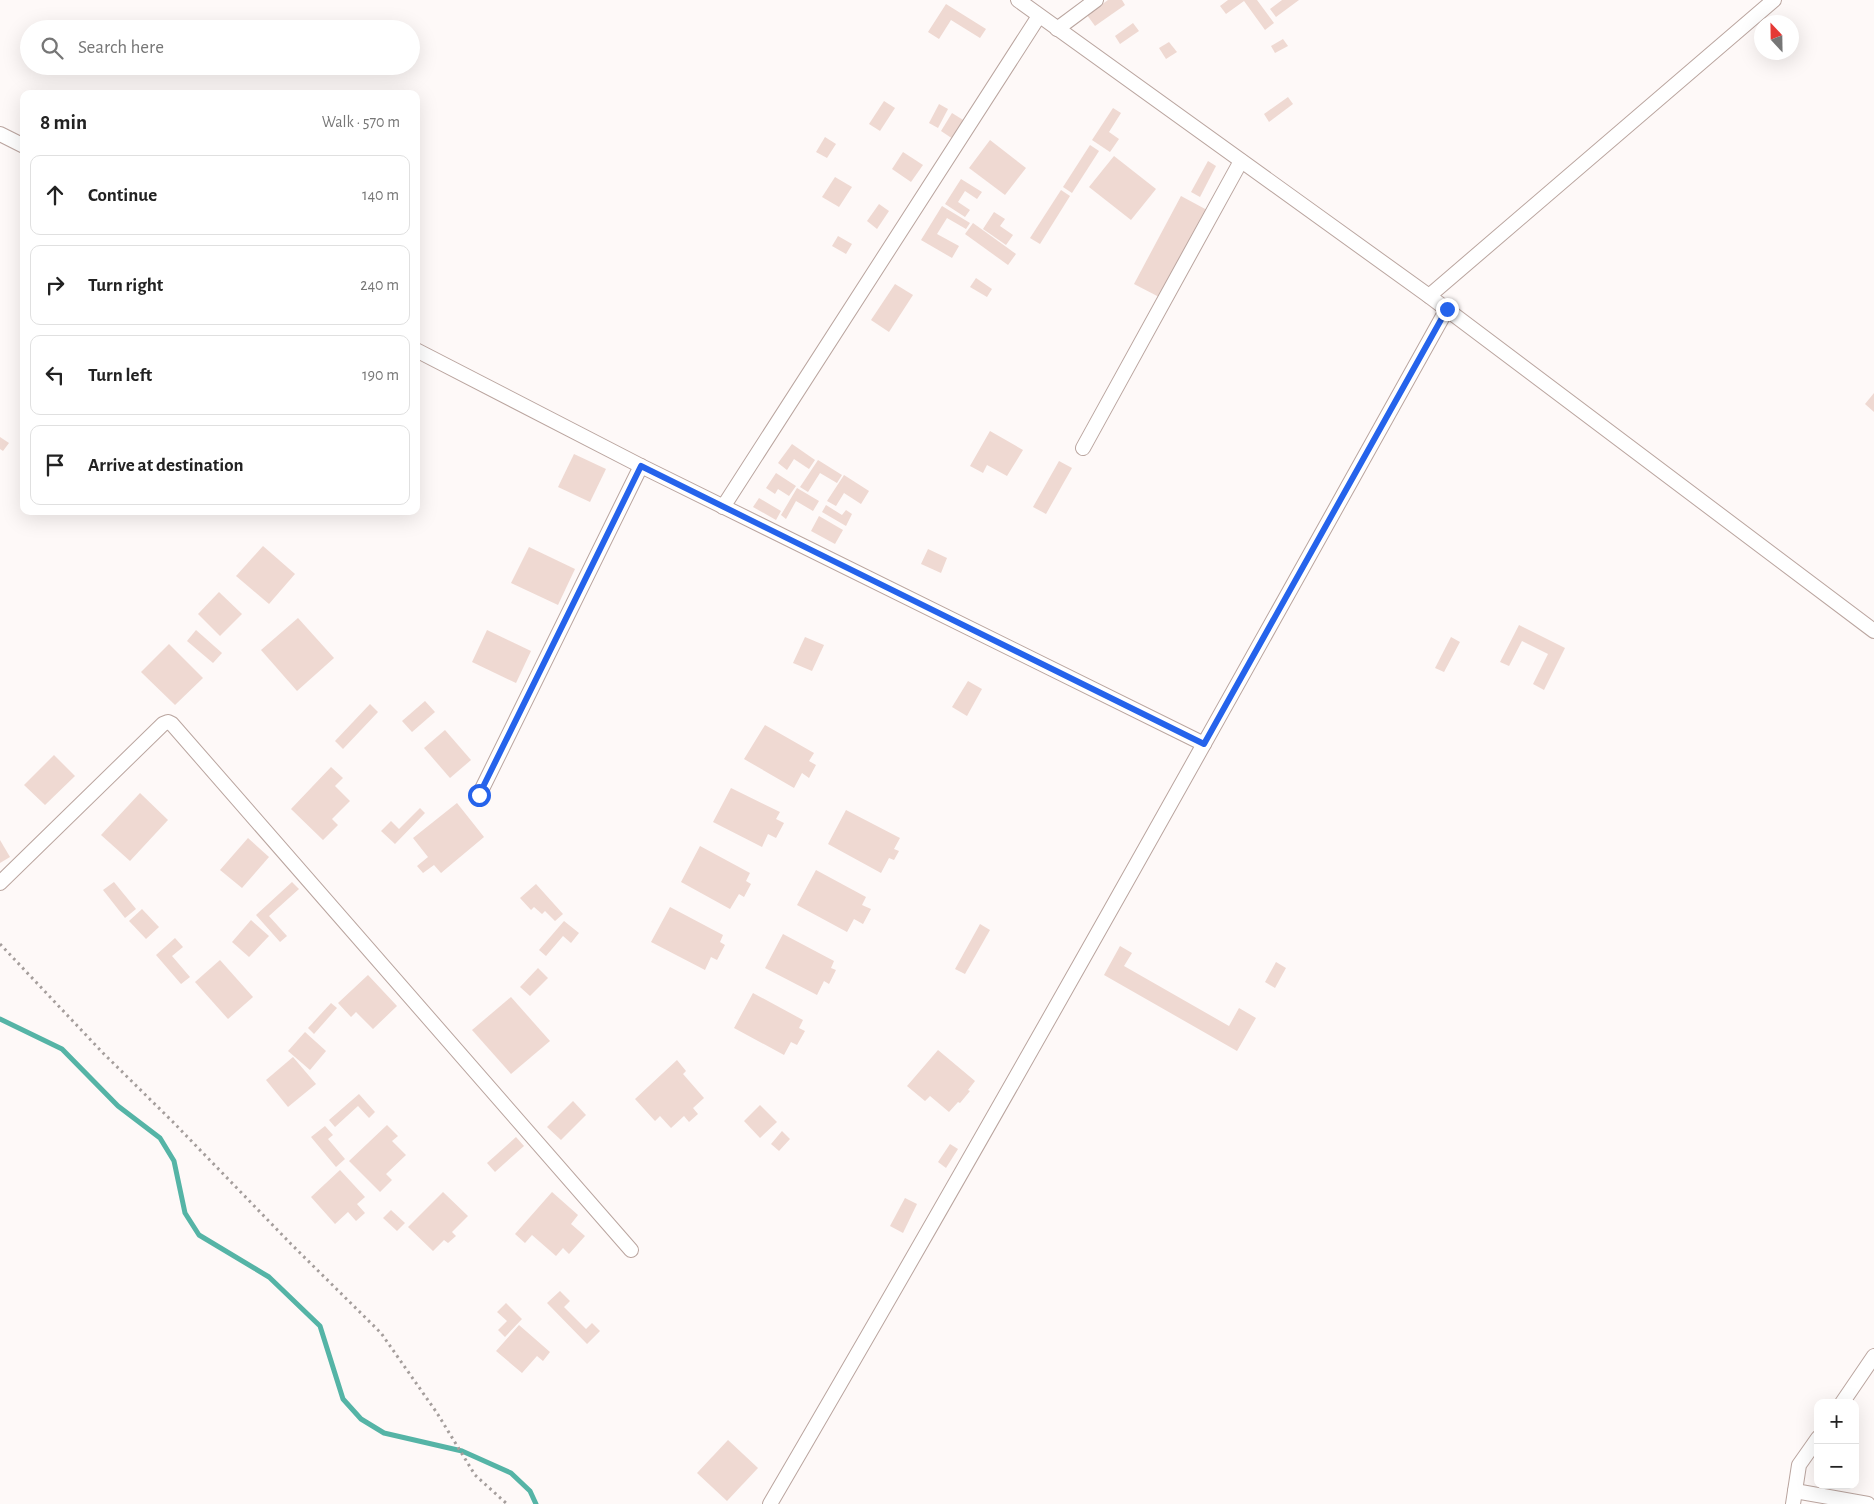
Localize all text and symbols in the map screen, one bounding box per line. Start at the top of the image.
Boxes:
north arrow [1754,15,1799,60]
search box [20,20,420,75]
icon: search [38,34,66,62]
text: Search here [78,38,164,57]
text: 8 min [40,112,87,133]
text: Walk · 570 m [322,114,400,130]
icon: ahead [41,181,69,209]
text: Continue [88,186,157,205]
text: 140 m [362,187,399,203]
icon: right [41,271,69,299]
text: Turn right [88,276,163,295]
text: 240 m [360,277,399,293]
route end [1436,298,1459,321]
icon: left [41,361,69,389]
text: Turn left [88,366,152,385]
text: 190 m [362,367,399,383]
icon: arrive [41,451,69,479]
text: Arrive at destination [88,456,244,475]
route start [468,784,491,807]
map controls [1814,1399,1859,1489]
button: + [1814,1399,1859,1444]
button: − [1814,1444,1859,1489]

